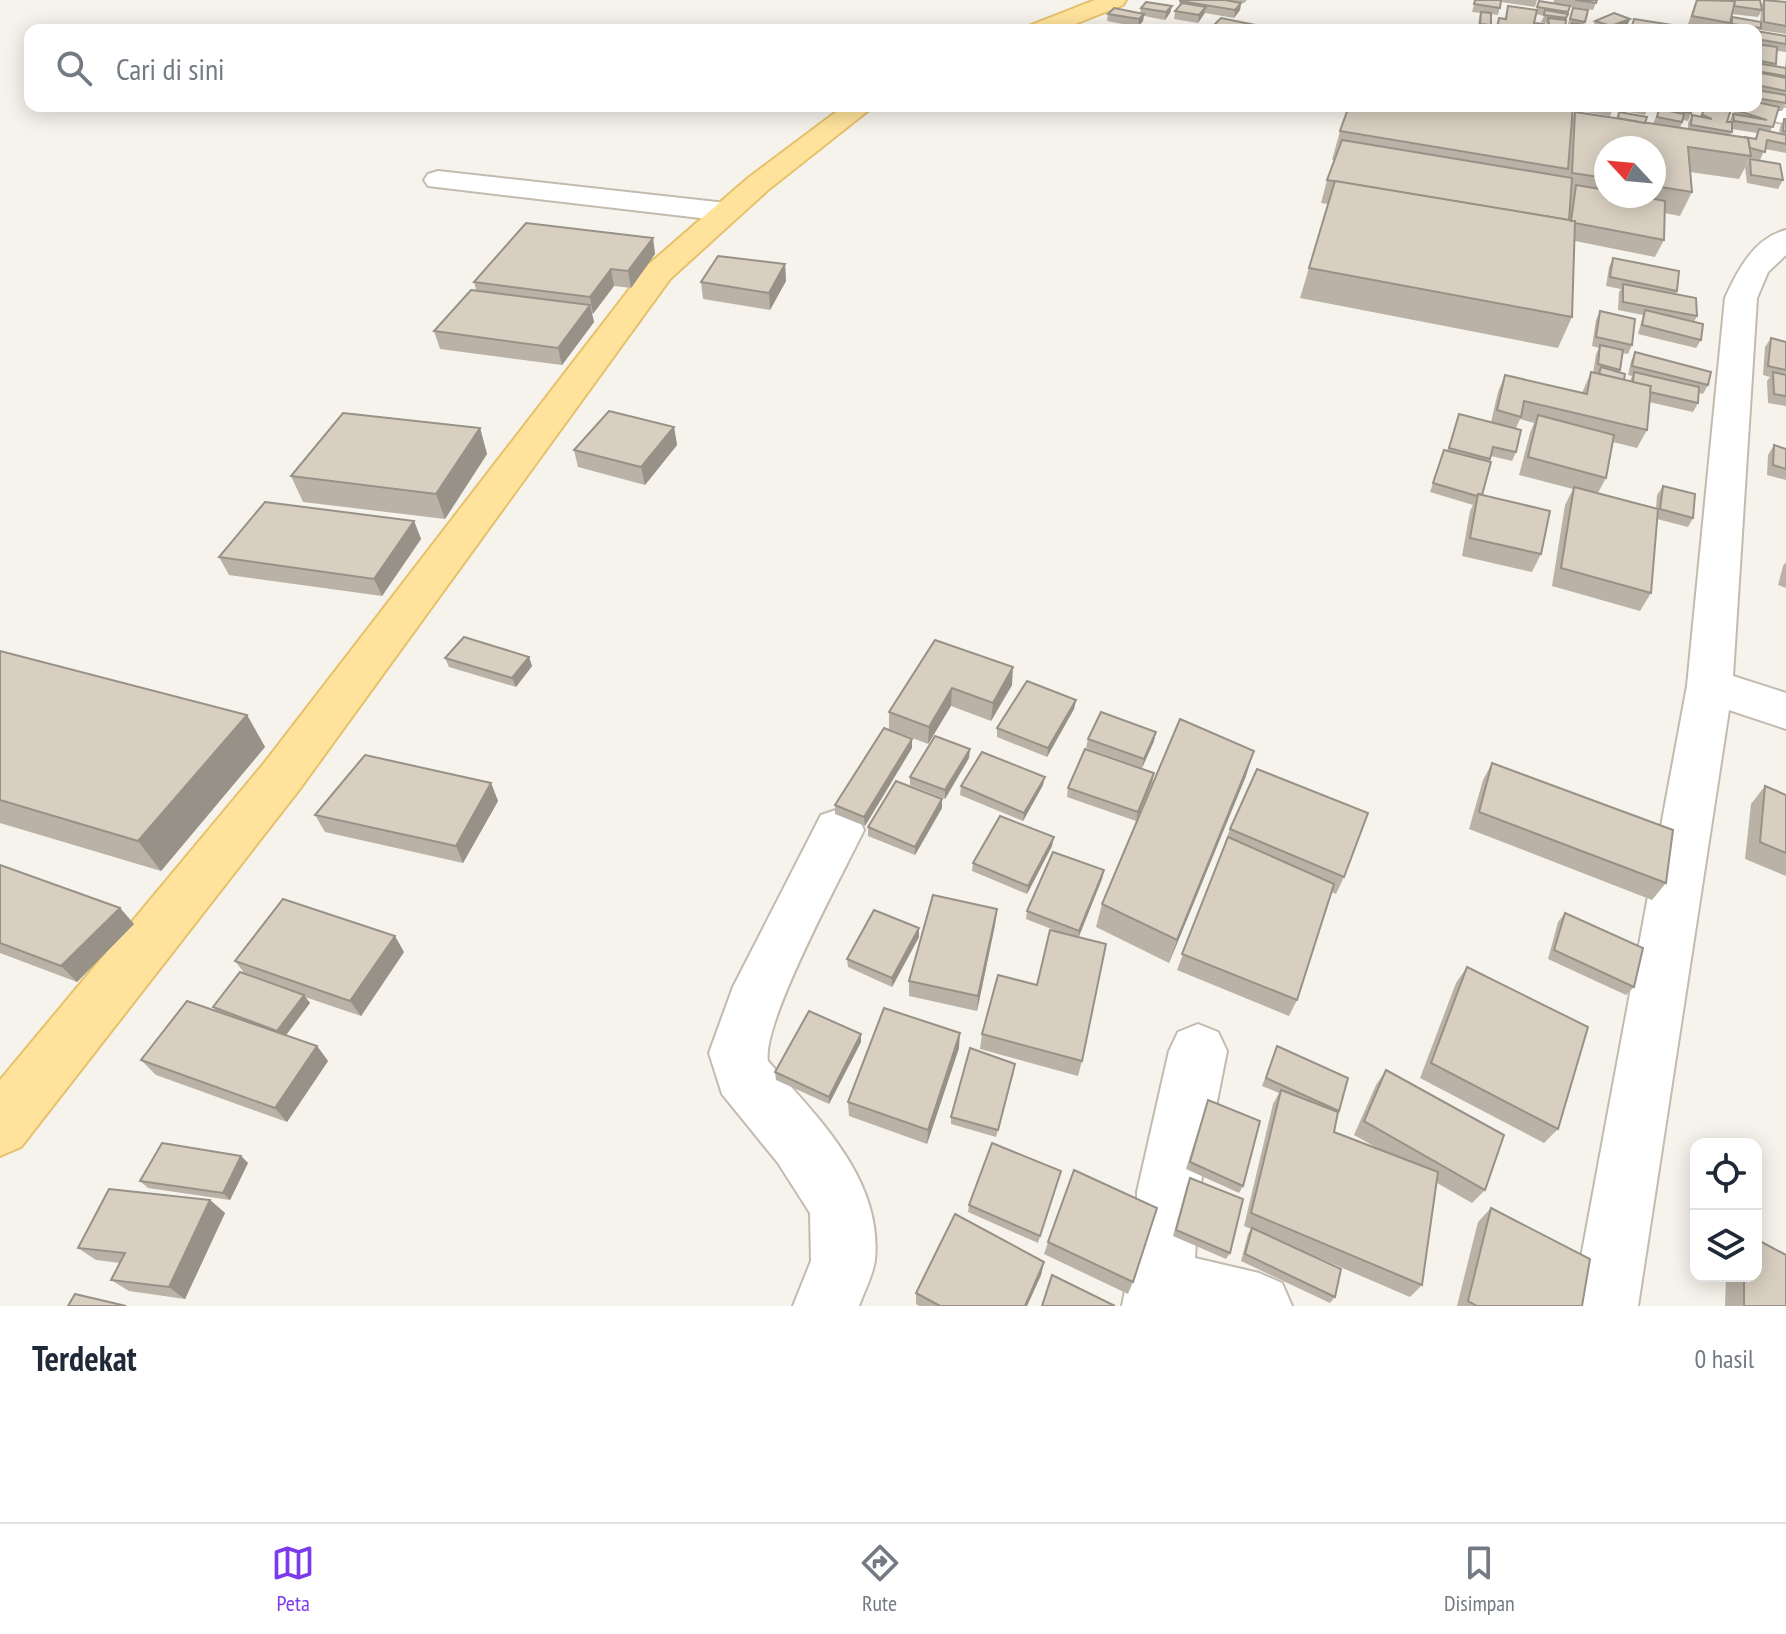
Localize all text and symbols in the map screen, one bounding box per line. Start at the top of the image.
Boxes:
search box [24,24,1762,112]
icon: search [52,46,96,90]
text: Cari di sini [116,49,225,88]
north arrow [1594,136,1666,208]
map controls [1690,1138,1762,1282]
button: locate [1690,1138,1762,1210]
button: layers [1690,1210,1762,1282]
text: Terdekat [32,1336,137,1380]
text: 0 hasil [1694,1342,1754,1375]
tab: Peta [271,1541,315,1617]
tab: Rute [858,1541,902,1617]
tab: Disimpan [1444,1541,1515,1617]

